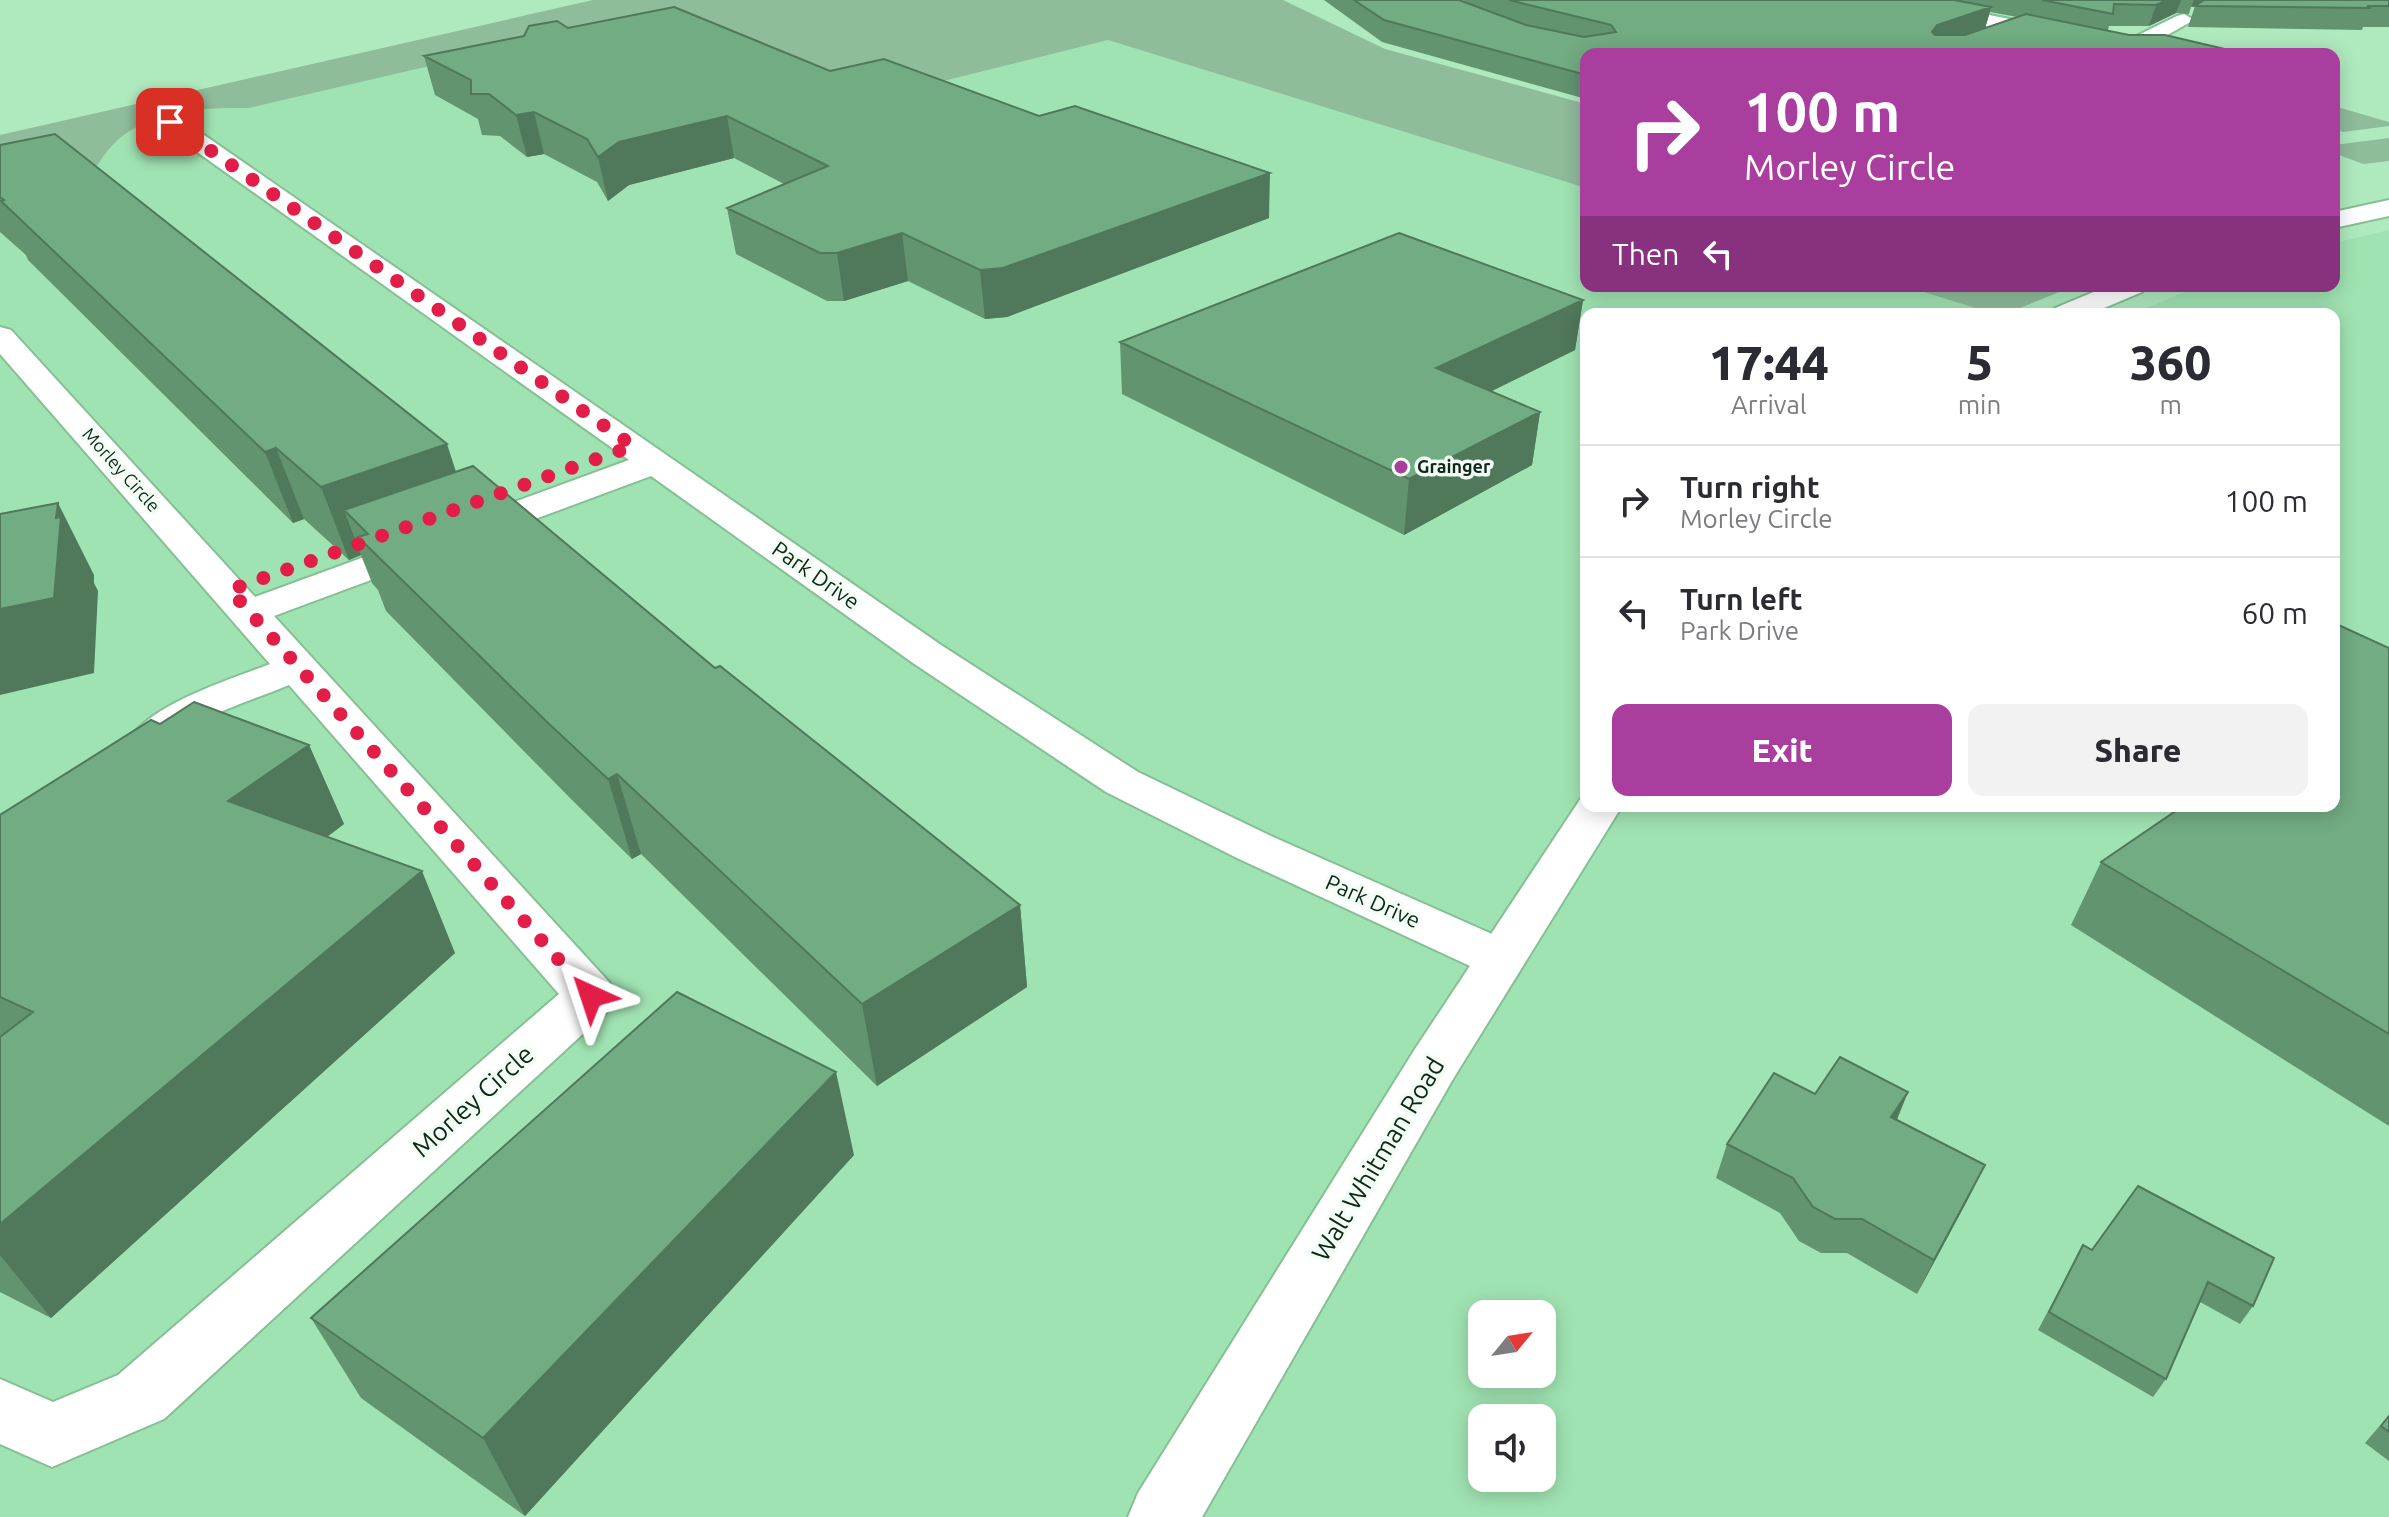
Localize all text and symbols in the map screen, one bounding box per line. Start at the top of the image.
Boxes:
icon: right [1612,80,1716,184]
text: 100 m [1744,80,1900,143]
pin [136,88,204,156]
icon: arrive [148,100,192,144]
text: Morley Circle [1744,146,1955,187]
icon: left [1696,232,1740,276]
text: Then [1612,237,1680,271]
text: 17:44 [1709,335,1829,389]
text: 5 [1966,335,1993,389]
text: 360 [2130,335,2211,389]
text: Arrival [1731,390,1807,419]
text: min [1958,390,2001,419]
text: m [2159,390,2182,419]
street label: Morley Circle [79,423,165,515]
place label: Grainger [1417,456,1491,476]
marker: Grainger [1392,458,1410,476]
text: Turn right [1680,470,1820,504]
icon: right [1612,479,1656,523]
text: 100 m [2224,484,2308,518]
text: Morley Circle [1680,504,1833,533]
street label: Park Drive [768,535,865,614]
text: Turn left [1680,582,1802,616]
icon: left [1612,591,1656,635]
text: 60 m [2241,596,2308,630]
text: Park Drive [1680,616,1799,645]
button: Exit [1612,704,1952,796]
button: Share [1968,704,2308,796]
street label: Park Drive [1322,869,1424,932]
position arrow [549,954,633,1038]
street label: Morley Circle [406,1039,539,1162]
street label: Walt Whitman Road [1305,1052,1450,1266]
north arrow [1468,1300,1556,1388]
map controls [1468,1300,1556,1492]
button: sound [1468,1404,1556,1492]

